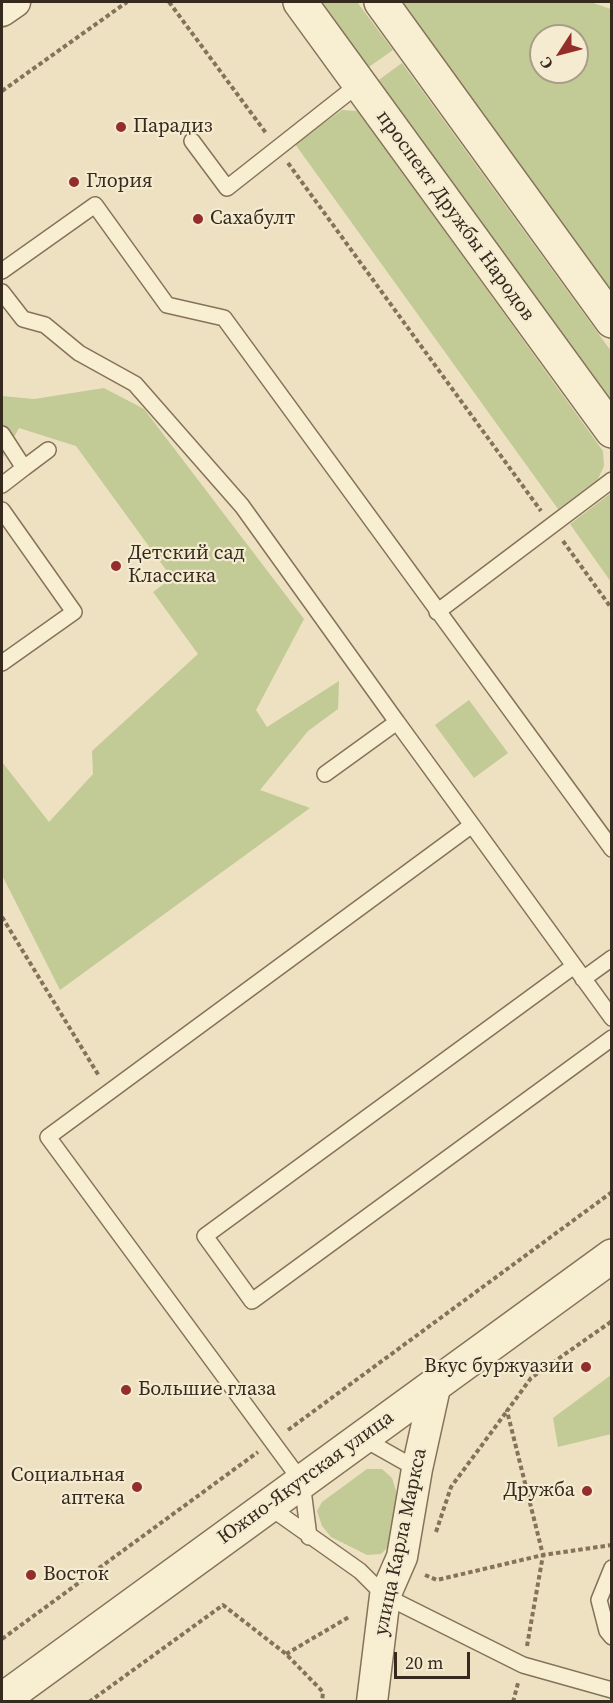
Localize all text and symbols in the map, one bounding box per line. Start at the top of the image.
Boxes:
north arrow [529,24,589,84]
text: С [534,53,558,74]
street label: проспект Дружбы Народов [371,106,539,326]
place label: Парадиз [133,115,213,139]
marker: Парадиз [114,120,128,134]
place label: Глория [86,170,153,194]
marker: Глория [67,175,81,189]
place label: Сахабулт [210,207,295,231]
marker: Сахабулт [191,212,205,226]
place label: Детский сад Классика [128,542,245,589]
marker: Детский сад Классика [109,559,123,573]
place label: Вкус буржуазии [424,1355,574,1379]
marker: Вкус буржуазии [579,1360,593,1374]
place label: Большие глаза [138,1378,276,1402]
marker: Большие глаза [119,1383,133,1397]
street label: Южно-Якутская улица [213,1406,399,1550]
street label: улица Карла Маркса [369,1446,433,1638]
place label: Социальная аптека [11,1464,125,1511]
place label: Дружба [503,1479,575,1503]
marker: Социальная аптека [130,1480,144,1494]
marker: Дружба [580,1484,594,1498]
place label: Восток [43,1563,109,1587]
marker: Восток [24,1568,38,1582]
scale bar [397,1640,474,1678]
text: 20 m [405,1650,443,1675]

